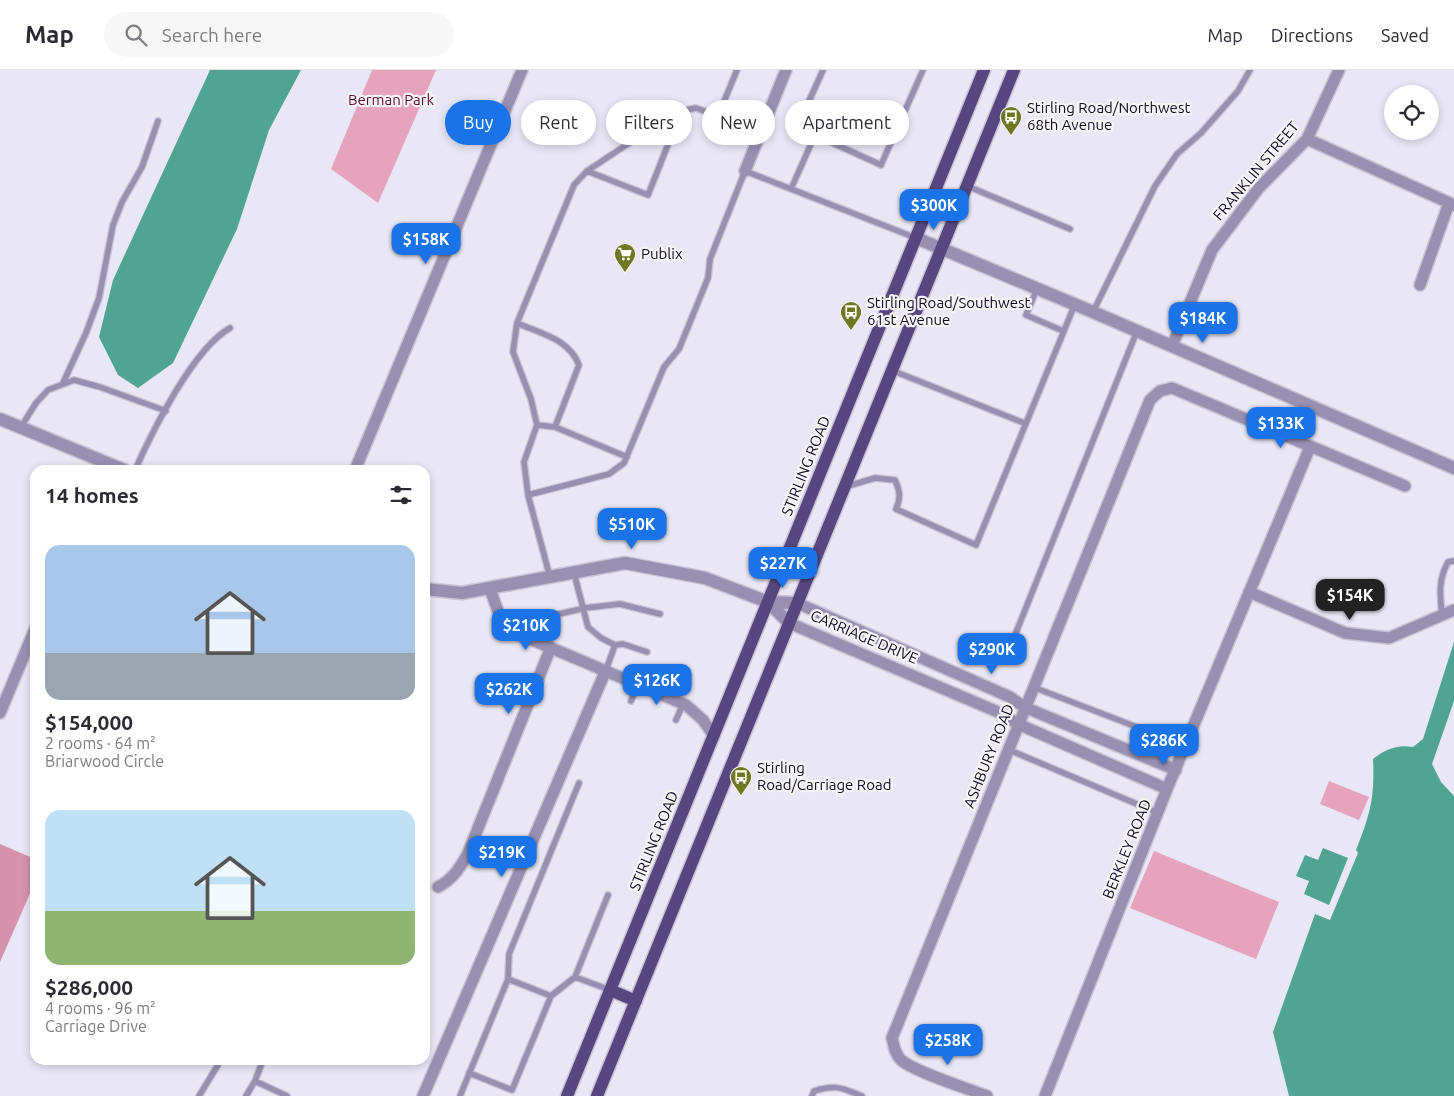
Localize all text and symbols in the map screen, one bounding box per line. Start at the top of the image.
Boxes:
search box [104,12,454,57]
text: Map [25,21,74,48]
icon: search [122,21,150,49]
text: Search here [162,24,262,46]
text: Map [1207,25,1243,45]
text: Directions [1271,25,1353,45]
text: Saved [1381,25,1429,45]
map controls [1384,85,1439,140]
button: locate [1384,85,1439,140]
park label: Berman Park [348,91,434,108]
place label: Stirling Road/Northwest 68th Avenue [1027,99,1190,133]
chip: Buy [445,100,511,145]
chip: Rent [521,100,596,145]
chip: Filters [606,100,692,145]
chip: New [702,100,775,145]
chip: Apartment [785,100,909,145]
bus stop icon: Stirling Road/Northwest 68th Avenue [999,105,1023,136]
street label: FRANKLIN STREET [1209,117,1302,223]
pin: $300K [899,189,969,231]
text: $300K [911,196,957,214]
pin: $158K [391,222,461,265]
text: $158K [403,230,449,248]
supermarket icon: Publix [613,242,637,273]
place label: Publix [641,245,683,262]
place label: Stirling Road/Southwest 61st Avenue [867,294,1030,328]
bus stop icon: Stirling Road/Southwest 61st Avenue [839,300,863,331]
pin: $184K [1168,302,1238,344]
text: $184K [1180,309,1226,327]
pin: $133K [1246,406,1316,449]
street label: STIRLING ROAD [778,413,833,518]
text: $133K [1258,414,1304,432]
icon: filters [387,481,415,509]
text: 14 homes [45,483,139,507]
pin: $510K [597,508,667,550]
text: $510K [609,515,655,533]
pin: $227K [748,546,818,589]
text: $227K [760,554,806,572]
icon: home [185,578,275,668]
pin: $154K [1315,578,1385,621]
text: $154K [1327,586,1373,604]
street label: CARRIAGE DRIVE [808,606,920,667]
pin: $210K [491,608,561,651]
text: $210K [503,616,549,634]
pin: $290K [957,632,1027,675]
text: $290K [969,640,1015,658]
pin: $126K [622,664,692,706]
text: $126K [634,671,680,689]
pin: $262K [474,672,544,715]
text: $262K [486,680,532,698]
street label: ASHBURY ROAD [960,701,1017,810]
text: $154,000 [45,710,133,734]
pin: $286K [1129,724,1199,766]
text: $286K [1141,731,1187,749]
text: 2 rooms · 64 m² [45,734,156,752]
text: Briarwood Circle [45,752,164,770]
place label: Stirling Road/Carriage Road [757,759,891,793]
bus stop icon: Stirling Road/Carriage Road [729,765,753,796]
street label: STIRLING ROAD [626,788,681,893]
street label: BERKLEY ROAD [1099,797,1154,901]
pin: $219K [467,836,537,878]
icon: home [185,843,275,933]
text: $219K [479,843,525,861]
text: $286,000 [45,975,133,999]
text: 4 rooms · 96 m² [45,999,156,1017]
text: Carriage Drive [45,1017,147,1035]
pin: $258K [913,1024,983,1066]
text: $258K [925,1031,971,1049]

